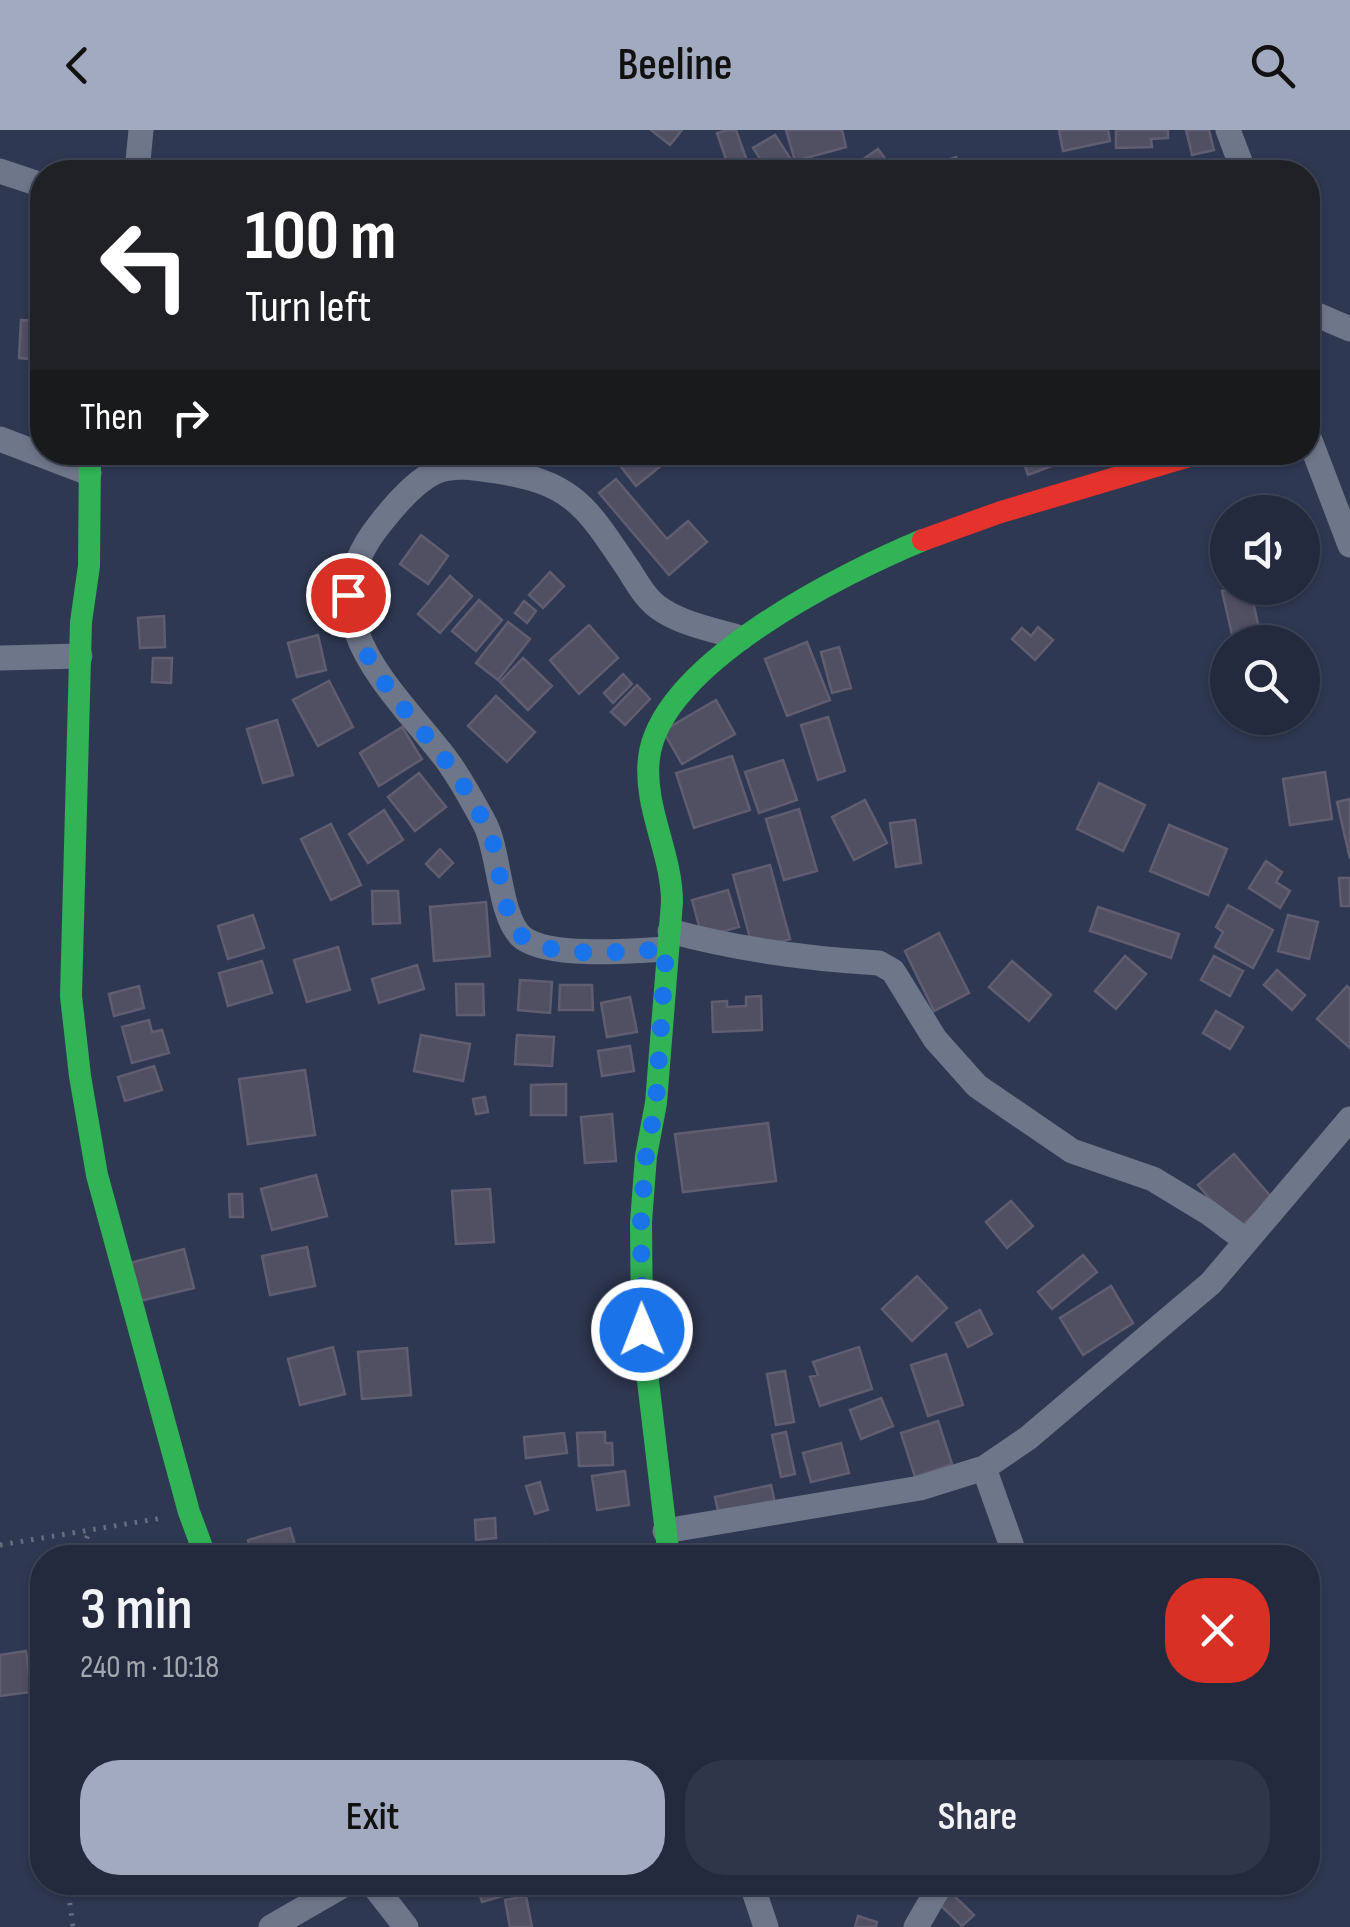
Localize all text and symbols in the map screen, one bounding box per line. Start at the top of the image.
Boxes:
icon: back [50,38,105,93]
text: Beeline [617,38,733,93]
icon: search [1245,38,1300,93]
text: 100 m [245,195,396,279]
icon: left [80,200,210,330]
text: Turn left [245,280,371,335]
icon: right [163,390,218,445]
text: Then [80,395,143,440]
map controls [1210,495,1320,735]
button: sound [1210,495,1320,605]
pin [306,553,391,638]
icon: arrive [321,568,376,623]
button: search [1210,625,1320,735]
position arrow [590,1278,694,1382]
text: 3 min [80,1574,193,1646]
button: close [1165,1578,1270,1683]
text: 240 m · 10:18 [80,1648,219,1687]
button: Exit [80,1760,665,1875]
button: Share [685,1760,1270,1875]

